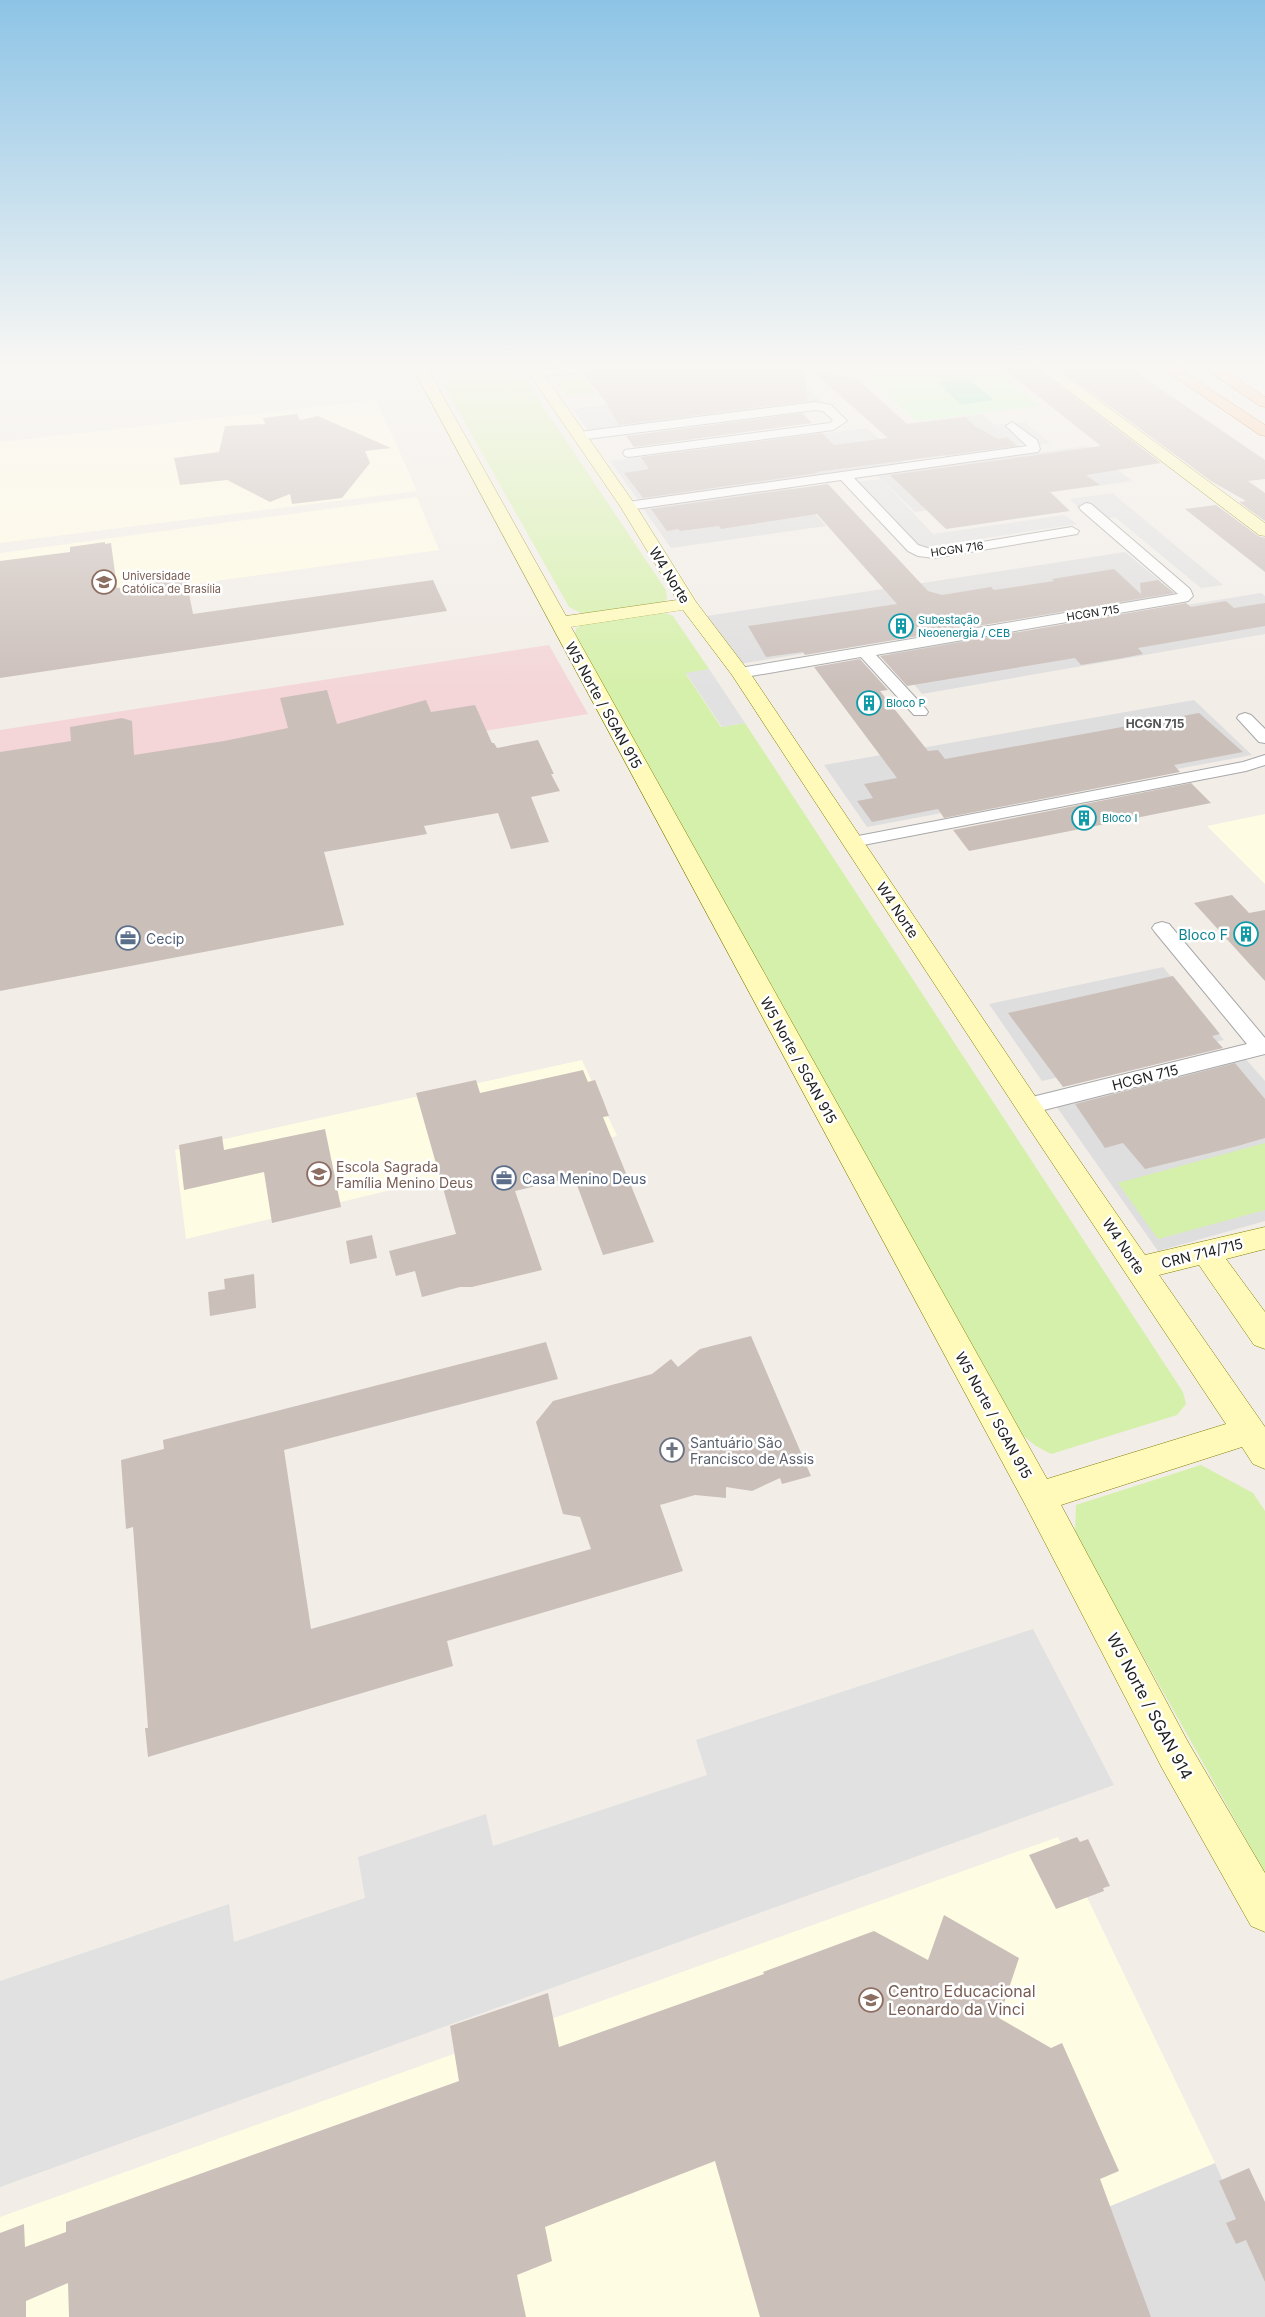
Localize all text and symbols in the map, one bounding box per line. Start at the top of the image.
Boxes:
street label: HCGN 716 [930,538,985,560]
street label: W4 Norte [646,544,694,606]
school or university icon: Universidade Católica de Brasília [91,569,117,595]
place label: Universidade Católica de Brasília [122,569,221,596]
street label: HCGN 715 [1066,602,1121,624]
building icon: Subestação Neoenergia / CEB [888,613,914,639]
place label: Subestação Neoenergia / CEB [918,613,1010,640]
street label: W5 Norte / SGAN 915 [562,639,646,771]
building icon: Bloco P [856,690,882,716]
place label: Bloco P [886,696,925,710]
district label: HCGN 715 [1126,716,1185,731]
building icon: Bloco I [1071,805,1097,831]
place label: Bloco I [1102,811,1137,825]
street label: W4 Norte [873,879,923,941]
building icon: Bloco F [1233,921,1259,947]
office icon: Cecip [115,925,141,951]
place label: Bloco F [1178,926,1228,943]
place label: Cecip [146,930,184,947]
street label: W5 Norte / SGAN 915 [757,994,841,1126]
street label: HCGN 715 [1110,1061,1180,1093]
place label: Escola Sagrada Família Menino Deus [336,1158,473,1191]
school or university icon: Escola Sagrada Família Menino Deus [306,1161,332,1187]
office icon: Casa Menino Deus [491,1165,517,1191]
place label: Casa Menino Deus [522,1170,646,1187]
street label: W4 Norte [1099,1215,1149,1277]
street label: CRN 714/715 [1159,1235,1245,1271]
street label: W5 Norte / SGAN 915 [952,1349,1036,1481]
place label: Santuário São Francisco de Assis [690,1434,814,1467]
church icon: Santuário São Francisco de Assis [659,1437,685,1463]
street label: W5 Norte / SGAN 914 [1103,1629,1197,1783]
place label: Centro Educacional Leonardo da Vinci [888,1981,1036,2019]
school or university icon: Centro Educacional Leonardo da Vinci [858,1987,884,2013]

